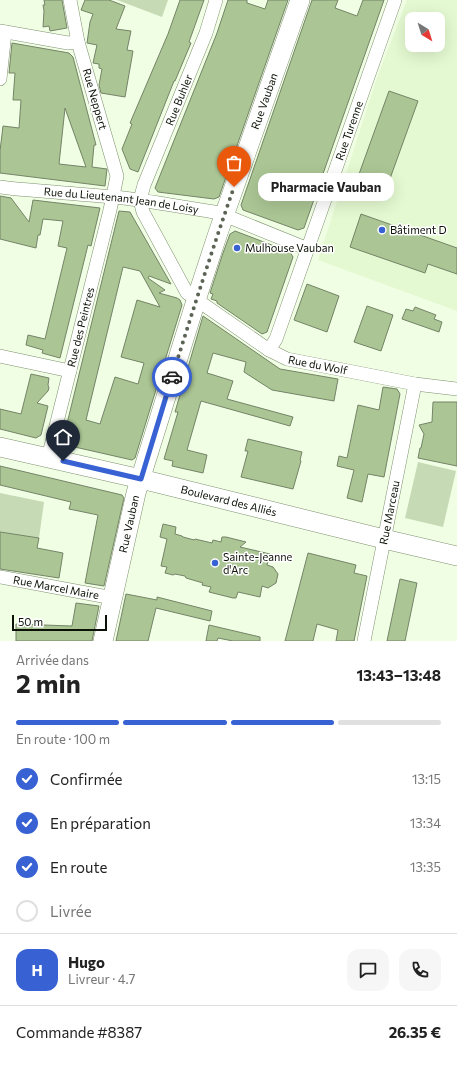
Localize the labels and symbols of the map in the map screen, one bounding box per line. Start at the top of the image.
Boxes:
north arrow [405,12,445,52]
street label: Rue Neppert [81,67,111,131]
street label: Rue Vauban [248,71,280,131]
street label: Rue Buhler [162,72,195,127]
street label: Rue Turenne [332,99,365,162]
pin [217,146,251,187]
callout: Pharmacie Vauban [258,173,394,201]
street label: Rue du Lieutenant Jean de Loisy [43,184,200,216]
place label: Bâtiment D [390,223,447,236]
marker: Bâtiment D [377,225,387,235]
place label: Mulhouse Vauban [245,241,334,254]
marker: Mulhouse Vauban [232,243,242,253]
street label: Rue des Peintres [64,286,96,368]
street label: Rue du Wolf [287,352,349,377]
courier [152,357,192,397]
pin [46,420,80,461]
street label: Rue Marceau [376,479,402,546]
street label: Boulevard des Alliés [180,482,278,518]
street label: Rue Vauban [116,494,141,554]
place label: Sainte-Jeanne d'Arc [223,550,293,576]
marker: Sainte-Jeanne d'Arc [210,558,220,568]
street label: Rue Marcel Maire [12,573,100,601]
scale bar [12,613,107,632]

